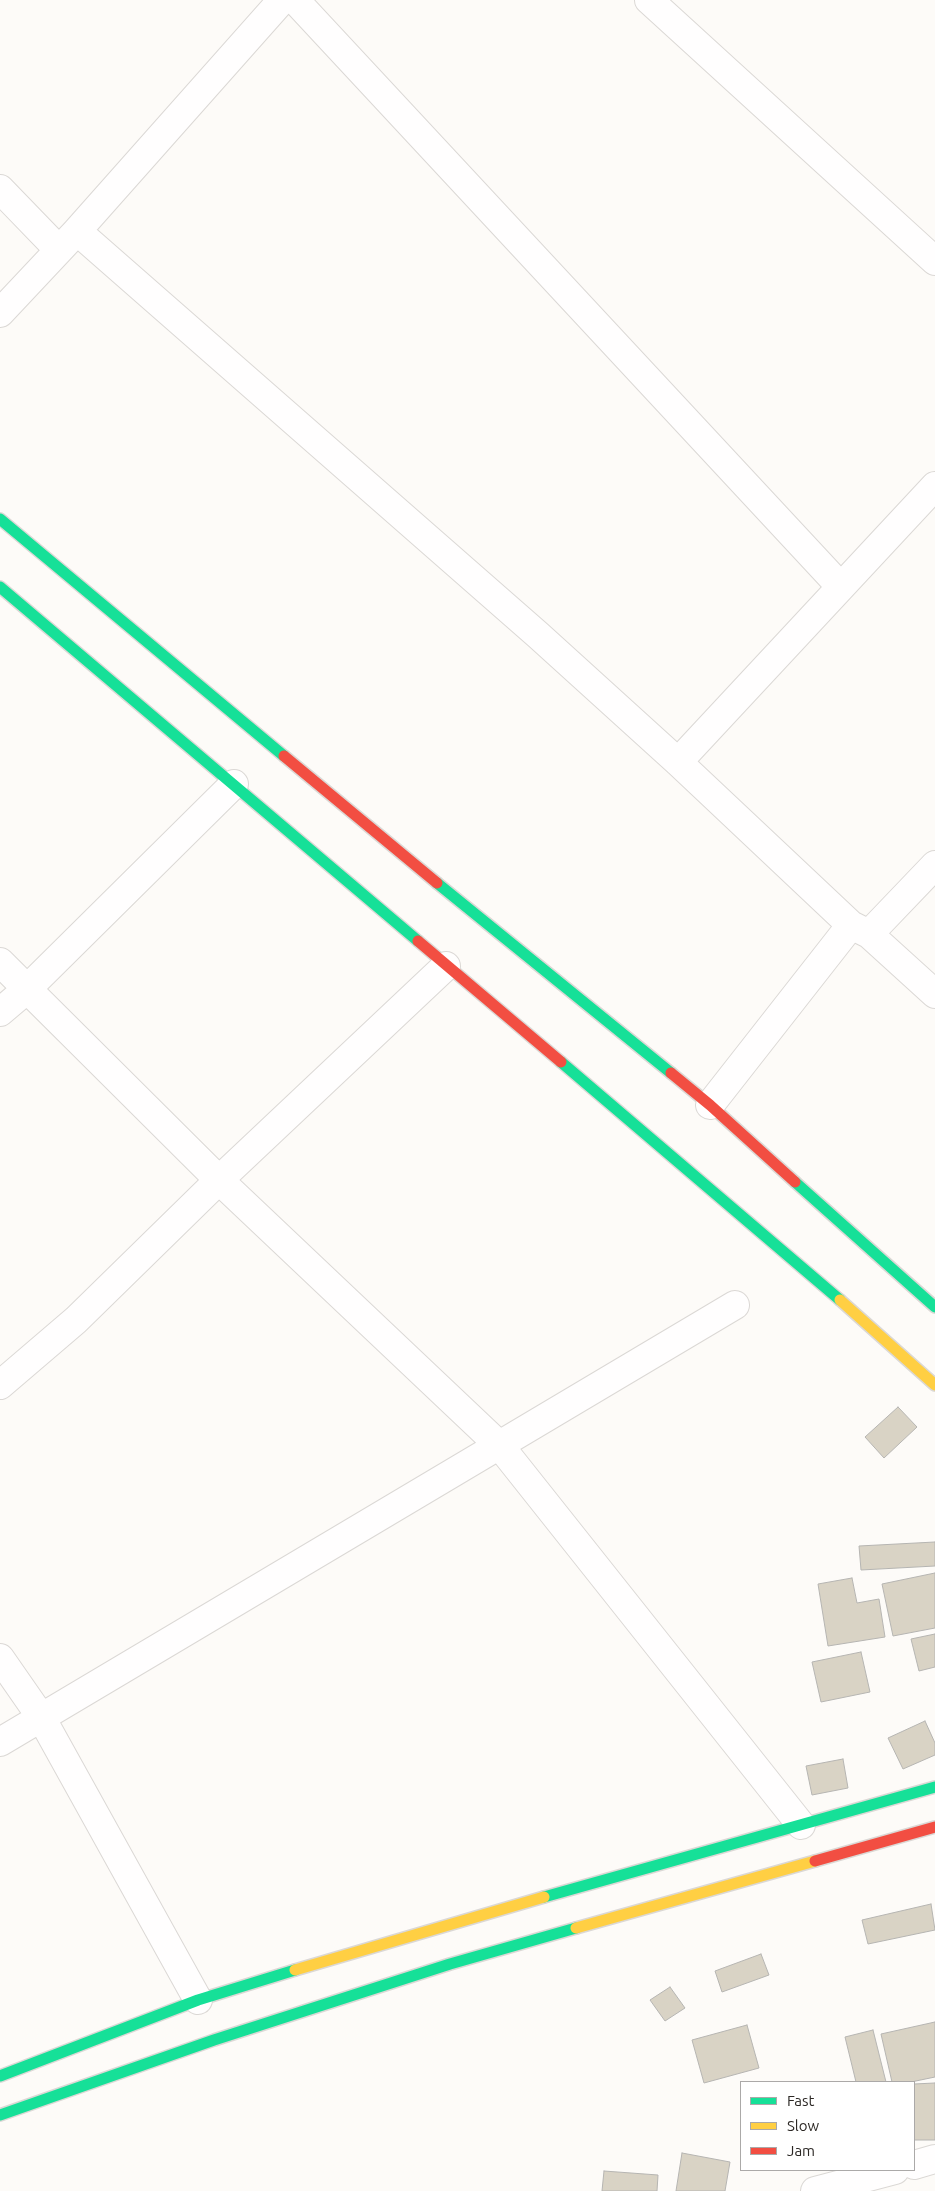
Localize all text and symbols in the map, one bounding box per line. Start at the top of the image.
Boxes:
legend [740,2081,915,2171]
text: Fast [787,2092,814,2109]
text: Slow [787,2117,819,2134]
text: Jam [787,2142,815,2159]

